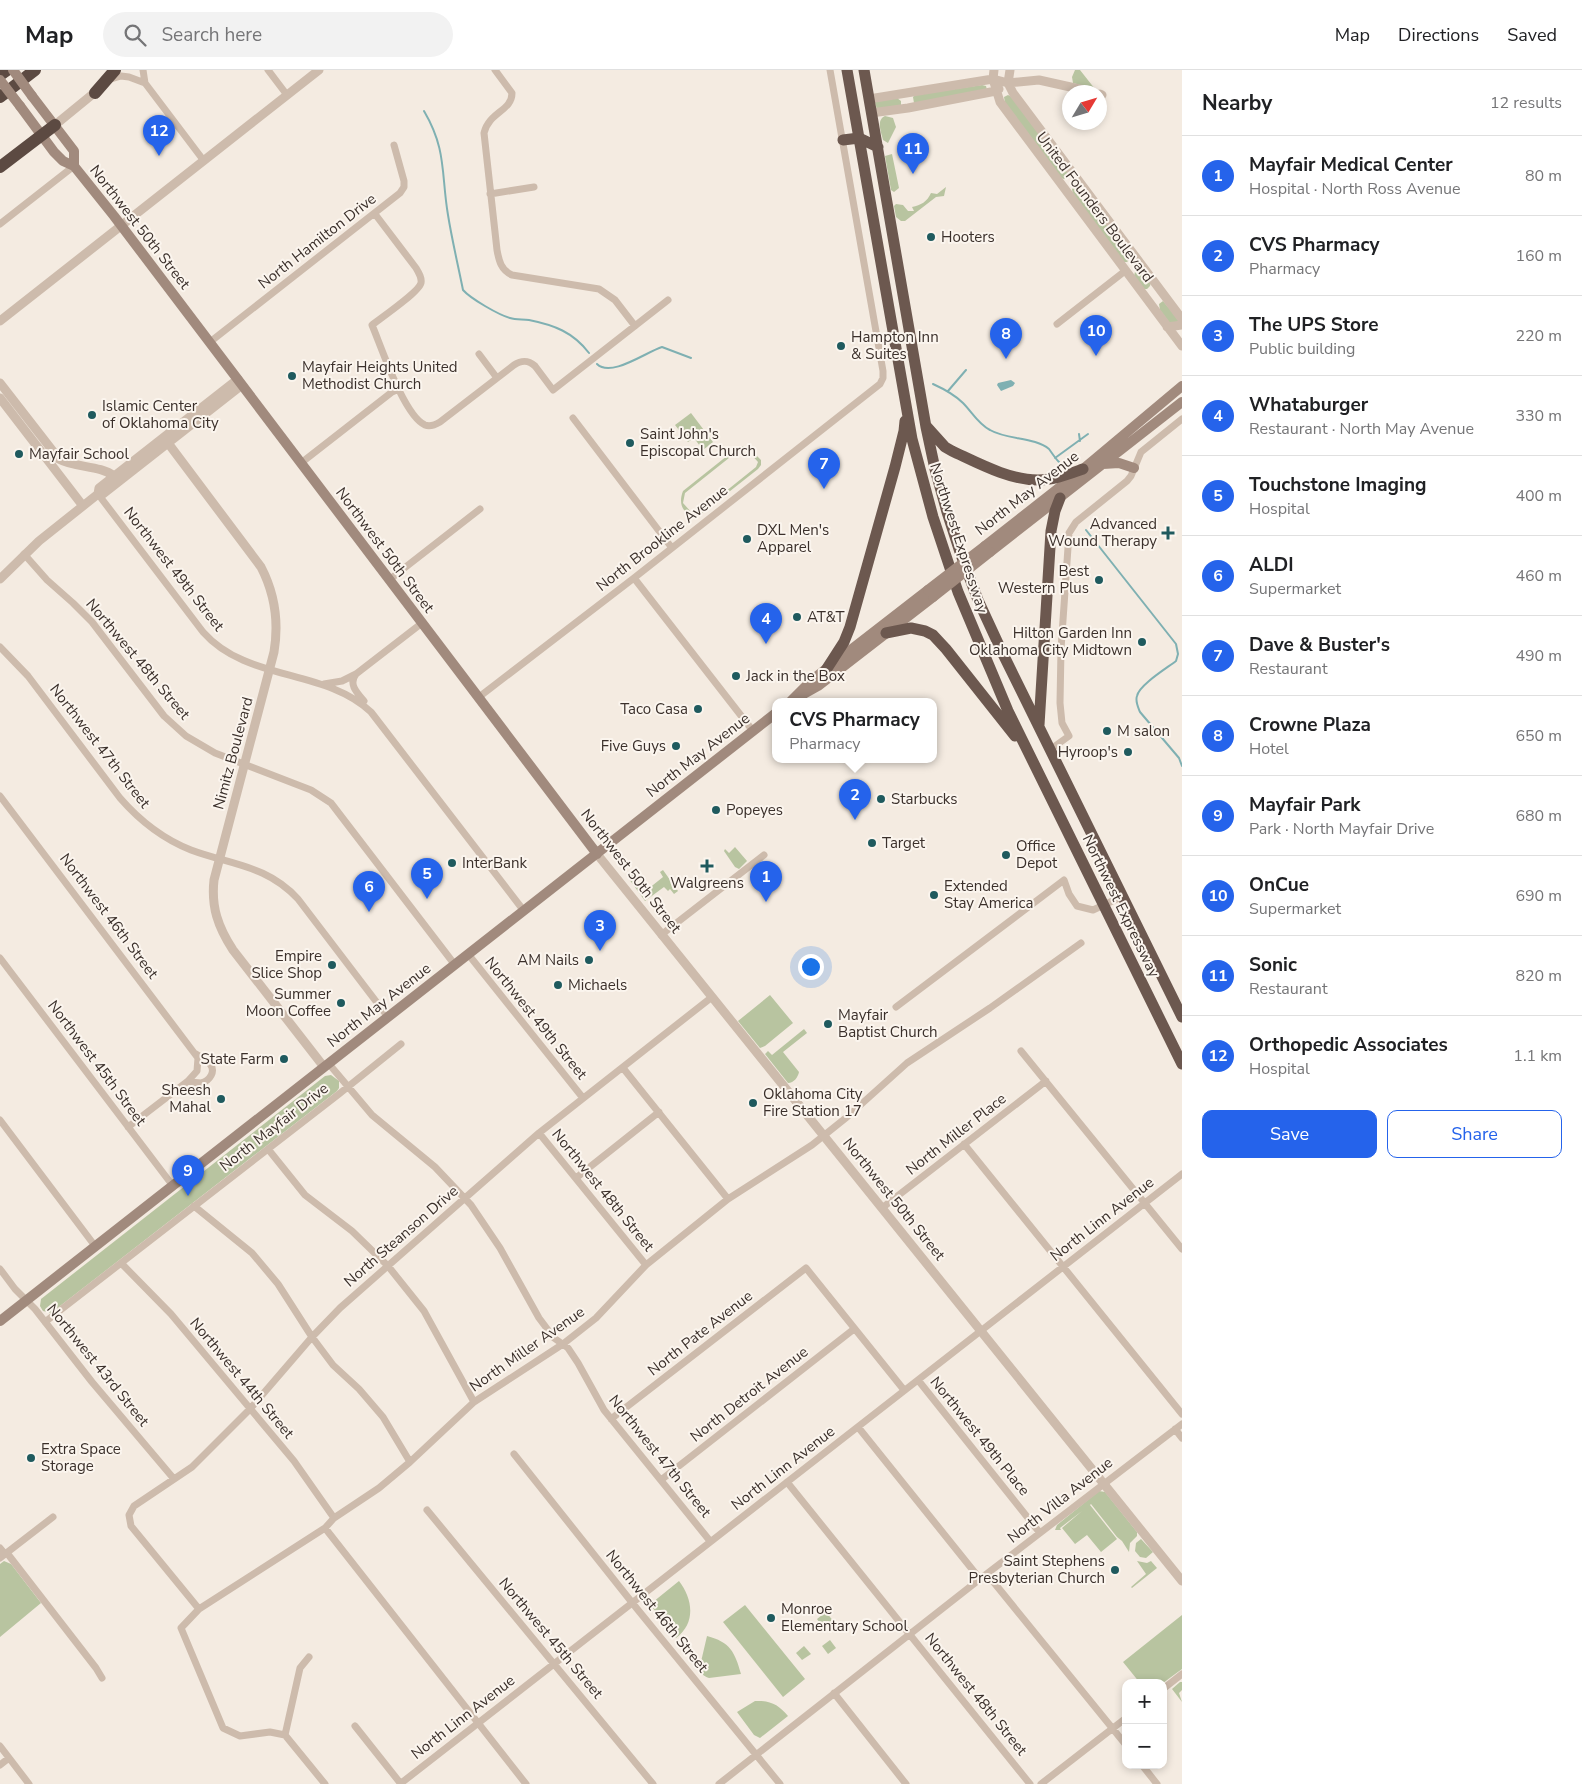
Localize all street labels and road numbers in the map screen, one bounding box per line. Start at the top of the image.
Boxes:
street label: United Founders Boulevard [1032,128,1158,286]
street label: Northwest 50th Street [85,161,195,294]
street label: North Hamilton Drive [254,189,380,293]
street label: North May Avenue [971,446,1083,540]
street label: Northwest Expressway [925,460,993,616]
street label: North Brookline Avenue [592,480,732,596]
street label: Northwest 50th Street [331,483,439,617]
street label: Northwest 49th Street [119,503,229,636]
street label: Northwest 48th Street [81,594,195,724]
street label: Northwest 47th Street [45,680,155,813]
street label: Nimitz Boulevard [208,695,258,811]
street label: North May Avenue [642,708,754,802]
street label: Northwest 50th Street [576,805,686,938]
street label: Northwest Expressway [1078,831,1164,981]
street label: Northwest 46th Street [55,849,163,983]
street label: Northwest 49th Street [480,953,592,1084]
street label: North May Avenue [323,958,435,1052]
street label: Northwest 45th Street [43,996,151,1130]
street label: North Mayfair Drive [216,1078,332,1176]
street label: North Miller Place [902,1089,1010,1179]
street label: Northwest 48th Street [547,1125,659,1256]
street label: Northwest 50th Street [838,1134,950,1265]
street label: North Linn Avenue [1046,1172,1158,1266]
street label: North Steanson Drive [340,1181,462,1291]
street label: North Pate Avenue [643,1286,757,1380]
street label: Northwest 43rd Street [42,1299,154,1431]
street label: North Miller Avenue [465,1302,589,1396]
street label: Northwest 44th Street [185,1313,299,1443]
street label: North Detroit Avenue [686,1342,812,1446]
street label: Northwest 49th Place [926,1372,1034,1500]
street label: Northwest 47th Street [604,1391,716,1522]
street label: North Linn Avenue [727,1421,839,1515]
street label: North Villa Avenue [1003,1453,1117,1547]
street label: Northwest 46th Street [601,1546,713,1677]
street label: Northwest 45th Street [494,1573,608,1703]
street label: Northwest 48th Street [920,1629,1032,1760]
street label: North Linn Avenue [407,1670,519,1764]

